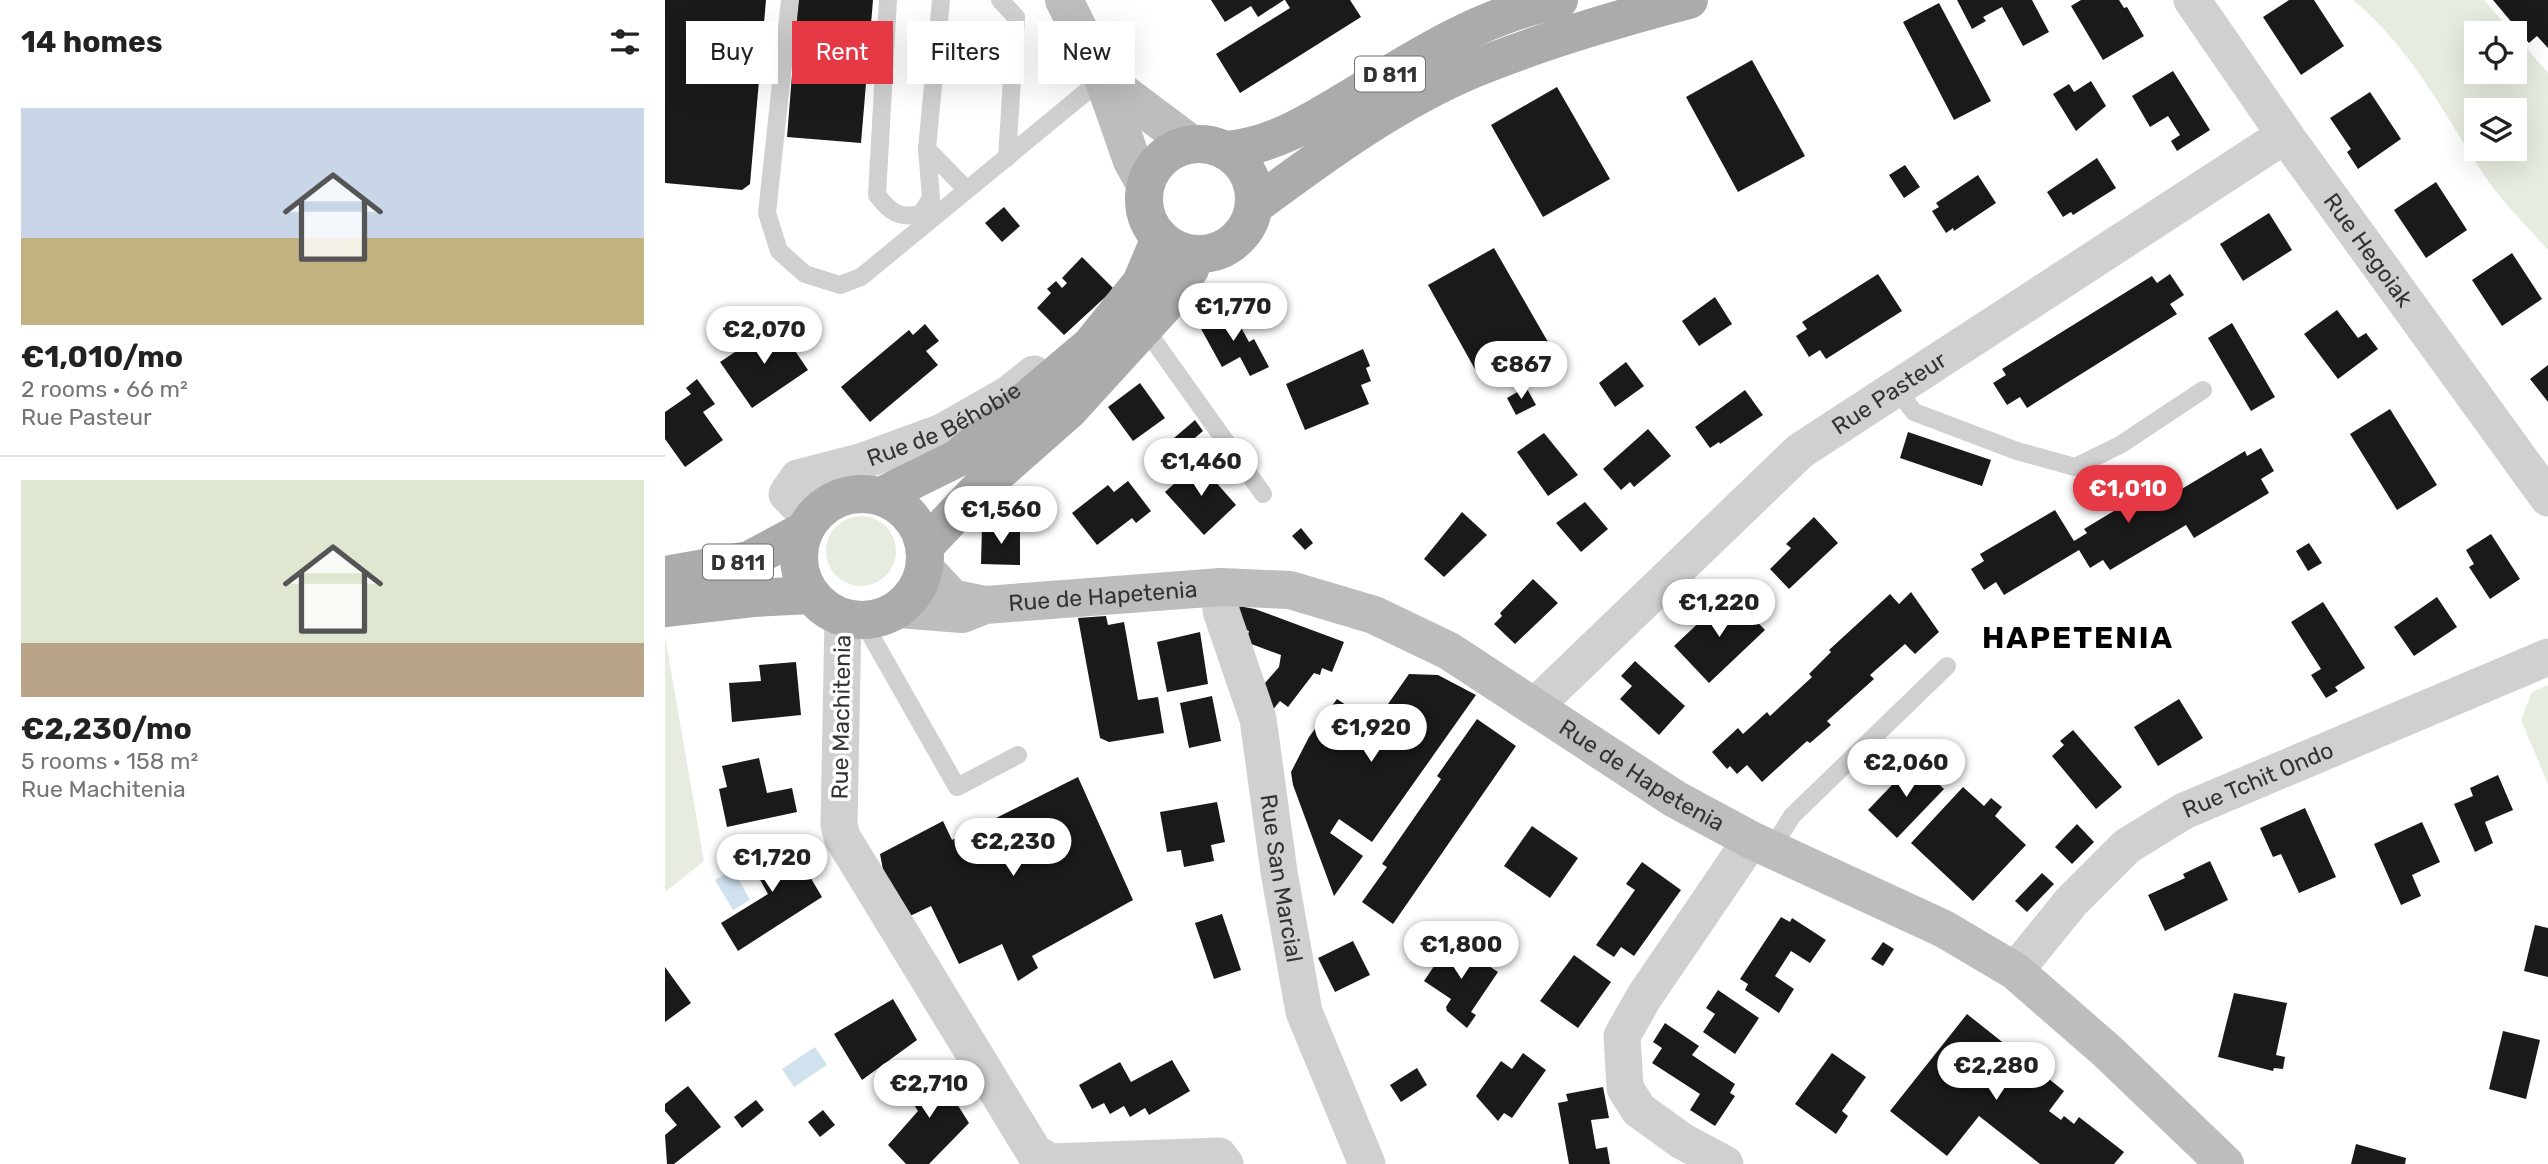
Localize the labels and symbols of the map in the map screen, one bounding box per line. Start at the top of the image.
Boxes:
road number: D 811 [1355,56,1425,92]
street label: Rue Hegoiak [2318,188,2419,313]
pin: €1,770 [1176,284,1290,343]
pin: €2,070 [707,306,821,366]
pin: €867 [1480,342,1562,401]
street label: Rue Pasteur [1827,345,1952,440]
street label: Rue de Béhobie [863,376,1027,472]
pin: €1,460 [1144,438,1258,498]
pin: €1,010 [2071,466,2185,525]
pin: €1,560 [944,486,1058,546]
road number: D 811 [703,544,773,580]
street label: Rue de Hapetenia [1007,575,1198,617]
pin: €1,220 [1662,580,1776,639]
district label: HAPETENIA [1982,620,2174,656]
street label: Rue Machitenia [826,634,856,800]
pin: €1,920 [1314,704,1428,764]
street label: Rue de Hapetenia [1554,713,1729,837]
street label: Rue Tchit Ondo [2178,735,2337,824]
pin: €2,060 [1849,740,1963,799]
street label: Rue San Marcial [1254,792,1309,965]
pin: €2,230 [956,818,1070,878]
pin: €1,720 [715,834,829,894]
pin: €1,800 [1404,922,1518,981]
pin: €2,280 [1939,1042,2053,1102]
pin: €2,710 [872,1060,986,1120]

